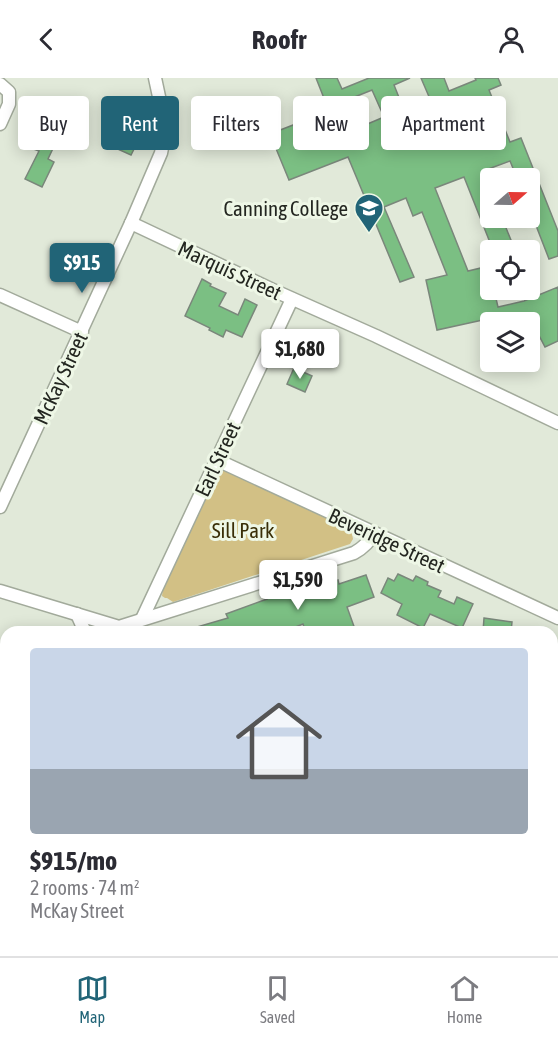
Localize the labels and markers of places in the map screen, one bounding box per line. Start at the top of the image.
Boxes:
school or university icon: Canning College [353,192,385,234]
place label: Canning College [224,196,348,220]
pin: $915 [46,243,118,294]
pin: $1,680 [251,329,349,380]
pin: $1,590 [249,560,347,611]

